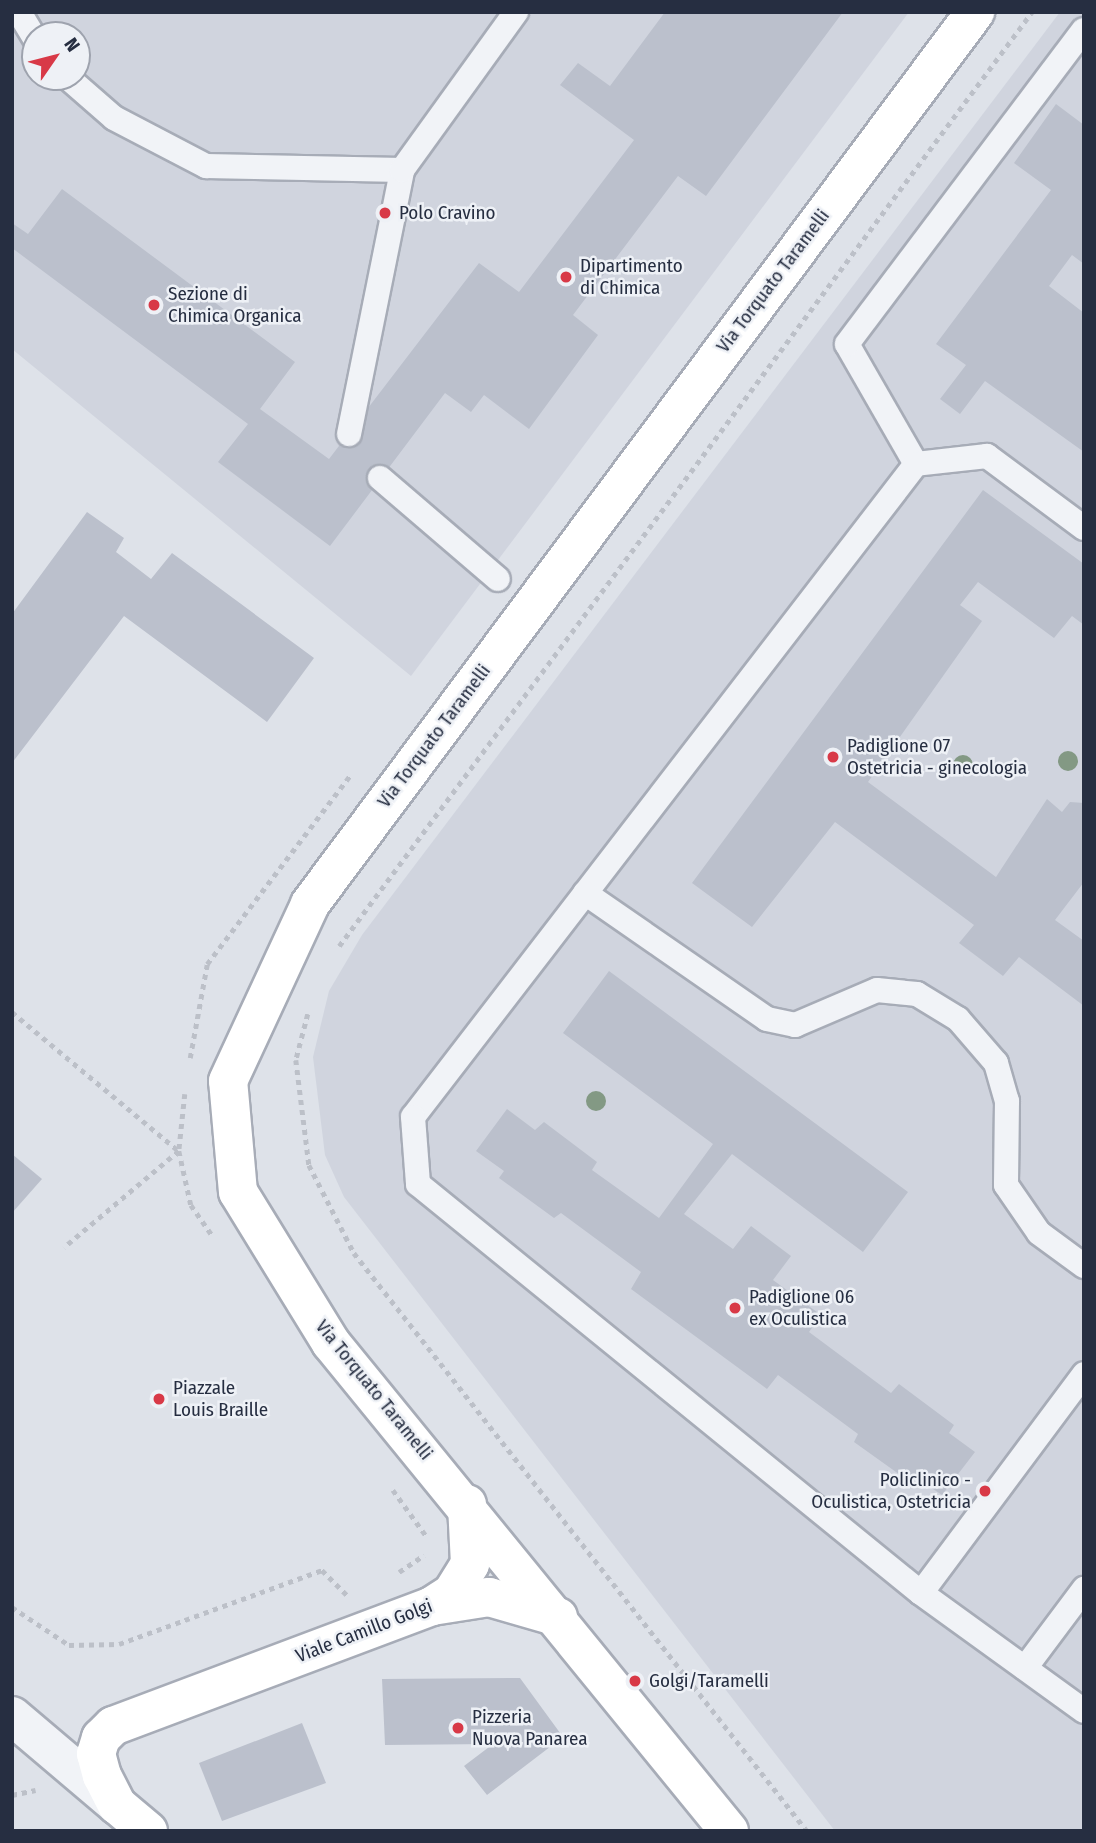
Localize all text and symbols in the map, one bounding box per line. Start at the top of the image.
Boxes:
north arrow [21,21,91,91]
text: N [59,34,85,56]
place label: Polo Cravino [399,202,495,224]
marker: Polo Cravino [377,205,393,221]
street label: Via Torquato Taramelli [712,205,834,357]
place label: Dipartimento di Chimica [580,255,683,299]
marker: Dipartimento di Chimica [558,269,574,285]
place label: Sezione di Chimica Organica [168,283,302,327]
marker: Sezione di Chimica Organica [146,297,162,313]
street label: Via Torquato Taramelli [373,660,495,812]
place label: Padiglione 07 Ostetricia - ginecologia [847,735,1027,779]
marker: Padiglione 07 Ostetricia - ginecologia [825,749,841,765]
place label: Padiglione 06 ex Oculistica [749,1286,854,1330]
marker: Padiglione 06 ex Oculistica [727,1300,743,1316]
street label: Via Torquato Taramelli [311,1316,437,1464]
place label: Piazzale Louis Braille [173,1377,268,1421]
marker: Piazzale Louis Braille [151,1391,167,1407]
place label: Policlinico - Oculistica, Ostetricia [811,1469,971,1513]
marker: Policlinico - Oculistica, Ostetricia [977,1483,993,1499]
street label: Viale Camillo Golgi [292,1594,436,1668]
place label: Golgi/Taramelli [649,1670,769,1692]
marker: Golgi/Taramelli [627,1673,643,1689]
place label: Pizzeria Nuova Panarea [472,1706,588,1750]
marker: Pizzeria Nuova Panarea [450,1720,466,1736]

